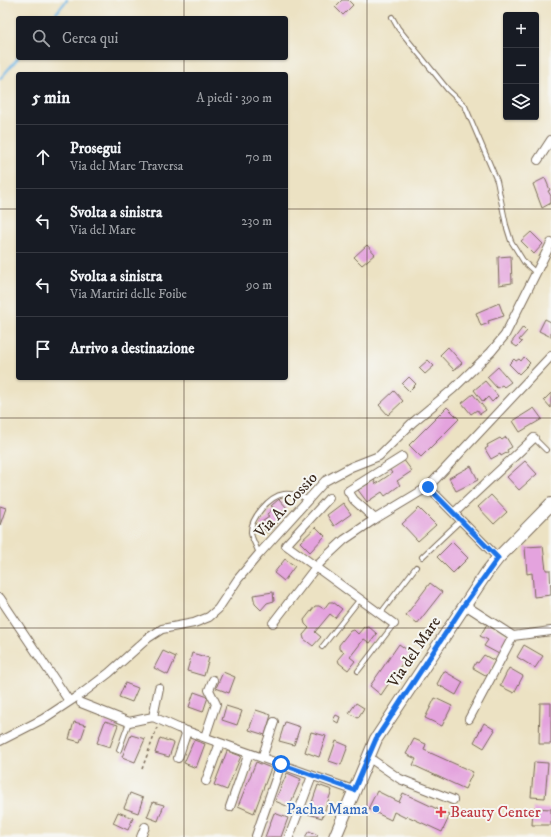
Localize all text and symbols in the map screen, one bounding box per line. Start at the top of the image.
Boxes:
map controls [503,12,539,120]
button: + [503,12,539,48]
search box [16,16,288,60]
icon: search [30,27,52,49]
text: Cerca qui [62,29,118,48]
button: − [503,48,539,84]
button: layers [503,84,539,120]
text: 5 min [32,87,70,109]
text: A piedi · 390 m [196,90,272,106]
text: Prosegui [70,139,121,158]
icon: ahead [32,146,54,168]
text: 70 m [246,149,272,165]
text: Via del Mare Traversa [70,158,183,174]
text: Svolta a sinistra [70,203,162,222]
icon: left [32,210,54,232]
text: 230 m [241,213,272,229]
text: Via del Mare [70,222,136,238]
text: Svolta a sinistra [70,267,162,286]
icon: left [32,274,54,296]
text: 90 m [246,277,272,293]
text: Via Martiri delle Foibe [70,286,187,302]
icon: arrive [32,338,54,360]
text: Arrivo a destinazione [70,339,194,358]
street label: Via A. Cossio [250,468,322,543]
route end [419,478,437,496]
street label: Via del Mare [382,612,445,692]
route start [272,755,290,773]
place label: Pacha Mama [286,799,368,819]
place label: Beauty Center [450,802,541,822]
marker: Pacha Mama [371,804,381,814]
marker: Beauty Center [435,806,447,818]

